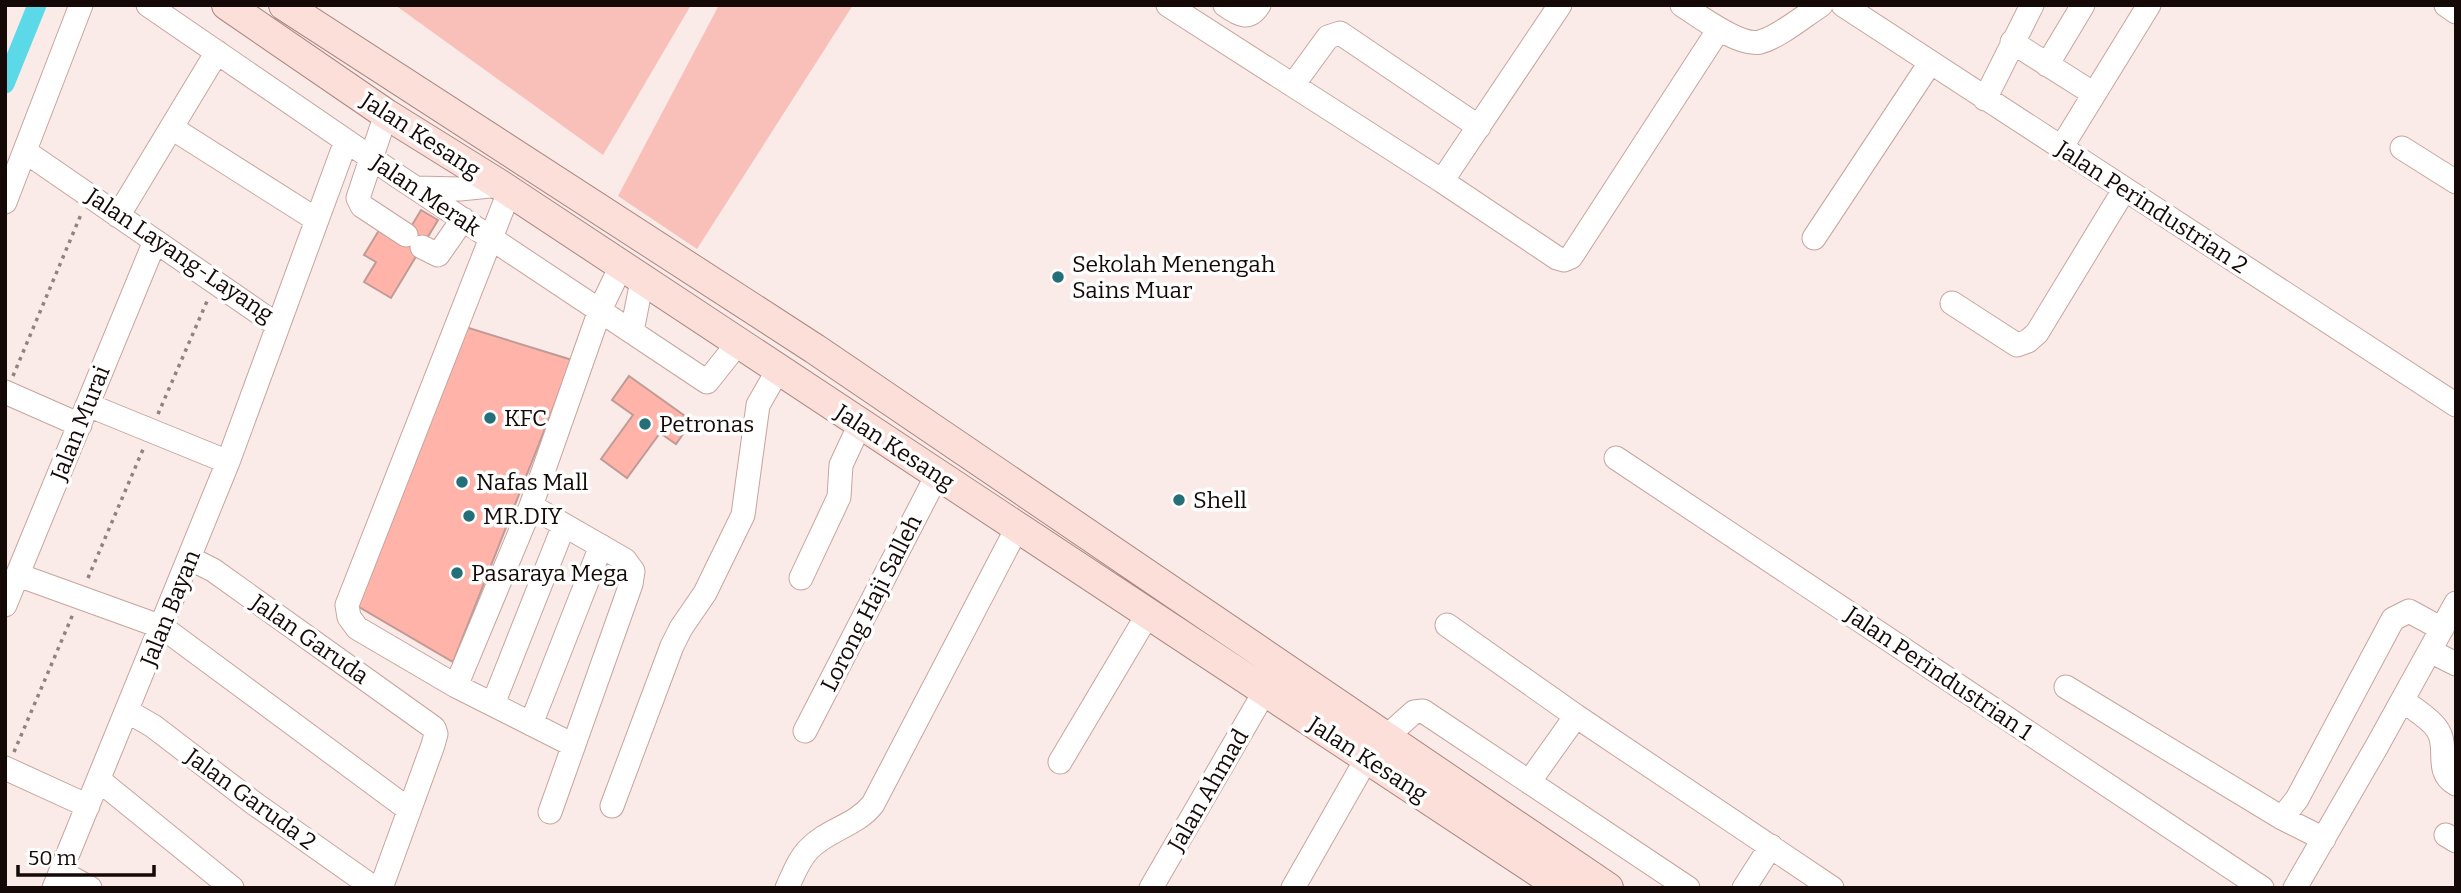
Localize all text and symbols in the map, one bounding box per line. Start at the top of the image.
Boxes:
street label: Jalan Kesang [355,86,486,184]
street label: Jalan Perindustrian 2 [2050,134,2253,279]
street label: Jalan Merak [365,148,486,242]
street label: Jalan Layang-Layang [80,181,279,328]
place label: Sekolah Menengah Sains Muar [1072,250,1275,304]
marker: Sekolah Menengah Sains Muar [1050,269,1066,285]
street label: Jalan Murai [44,361,116,485]
street label: Jalan Kesang [829,398,960,496]
place label: KFC [504,404,547,432]
marker: KFC [482,410,498,426]
place label: Petronas [659,410,754,438]
marker: Petronas [637,416,653,432]
place label: Nafas Mall [476,468,589,496]
marker: Nafas Mall [454,474,470,490]
place label: Shell [1193,486,1247,514]
marker: Shell [1171,492,1187,508]
place label: MR.DIY [483,502,563,530]
marker: MR.DIY [461,508,477,524]
street label: Lorong Haji Salleh [814,510,928,696]
street label: Jalan Bayan [134,545,206,671]
place label: Pasaraya Mega [471,559,629,587]
marker: Pasaraya Mega [449,565,465,581]
street label: Jalan Garuda [245,588,375,690]
street label: Jalan Perindustrian 1 [1839,599,2038,746]
street label: Jalan Kesang [1302,710,1433,808]
street label: Jalan Ahmad [1161,724,1254,857]
street label: Jalan Garuda 2 [180,742,322,856]
scale bar [18,834,154,878]
text: 50 m [28,845,77,871]

